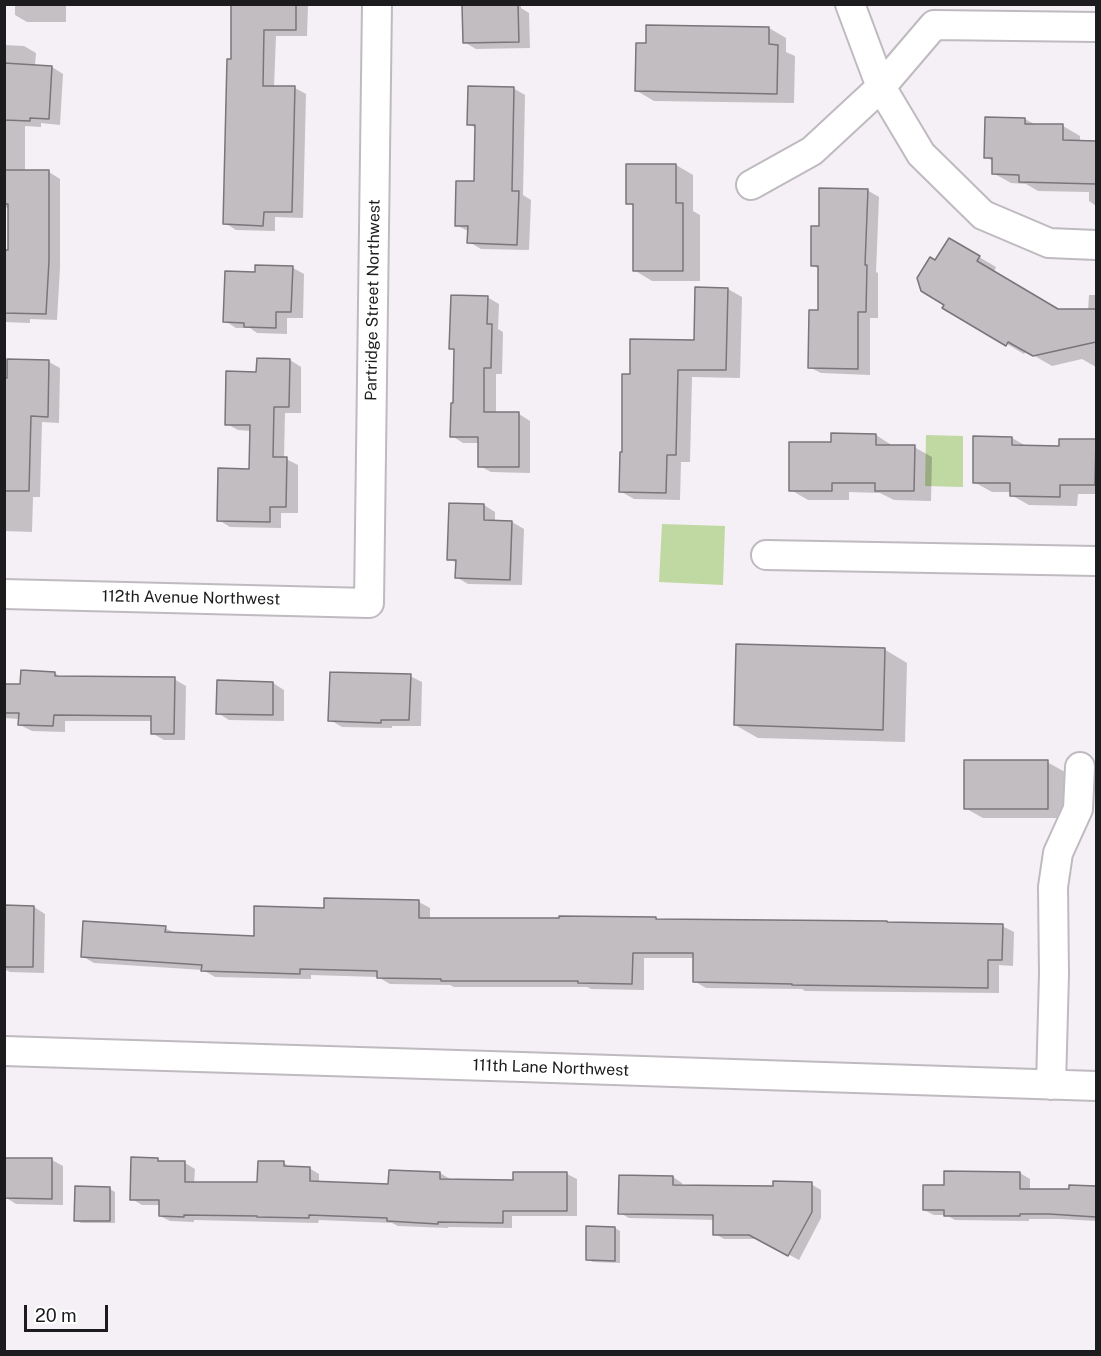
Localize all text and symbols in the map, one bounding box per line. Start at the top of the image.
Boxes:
street label: Partridge Street Northwest [362,199,384,401]
street label: 112th Avenue Northwest [102,587,280,609]
street label: 111th Lane Northwest [472,1056,630,1080]
scale bar [27,1293,111,1331]
text: 20 m [35,1305,77,1326]

